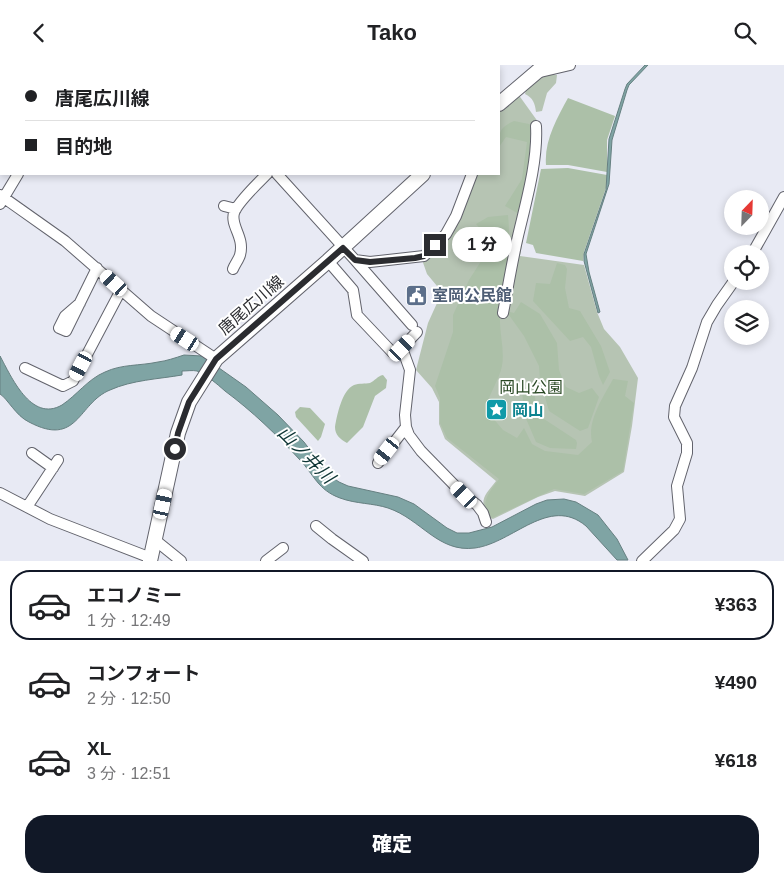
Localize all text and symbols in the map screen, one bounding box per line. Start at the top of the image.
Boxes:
icon: back [25,19,53,47]
icon: search [731,19,759,47]
text: Tako [367,20,417,45]
text: 唐尾広川線 [55,88,150,109]
text: 目的地 [55,136,112,157]
north arrow [724,190,769,235]
map controls [724,190,769,345]
callout: 1 分 [452,227,512,263]
route end [424,234,446,256]
text: 1 分 [467,236,497,253]
button: locate [724,245,769,290]
car [97,267,130,299]
street label: 唐尾広川線 [215,272,287,338]
public building icon: 室岡公民館 [404,283,428,307]
place label: 室岡公民館 [432,287,512,304]
button: layers [724,300,769,345]
car [168,325,201,353]
car [386,332,417,364]
car [67,349,94,383]
park label: 岡山公園 [499,379,563,396]
place icon: 岡山 [484,398,508,422]
place label: 岡山 [512,402,544,419]
water label: 山ノ井川 [273,422,340,489]
car [371,435,402,467]
route start [164,438,186,460]
car [448,479,479,511]
car [152,488,173,520]
icon: car [27,583,72,628]
text: エコノミー [87,585,182,606]
text: ¥363 [715,594,757,615]
text: 1 分 · 12:49 [87,612,171,629]
icon: car [27,661,72,706]
text: コンフォート [87,663,200,684]
text: ¥490 [715,672,757,693]
text: 2 分 · 12:50 [87,690,171,707]
text: XL [87,738,111,759]
icon: car [27,739,72,784]
text: ¥618 [715,750,757,771]
text: 3 分 · 12:51 [87,765,171,782]
button: 確定 [25,815,759,873]

